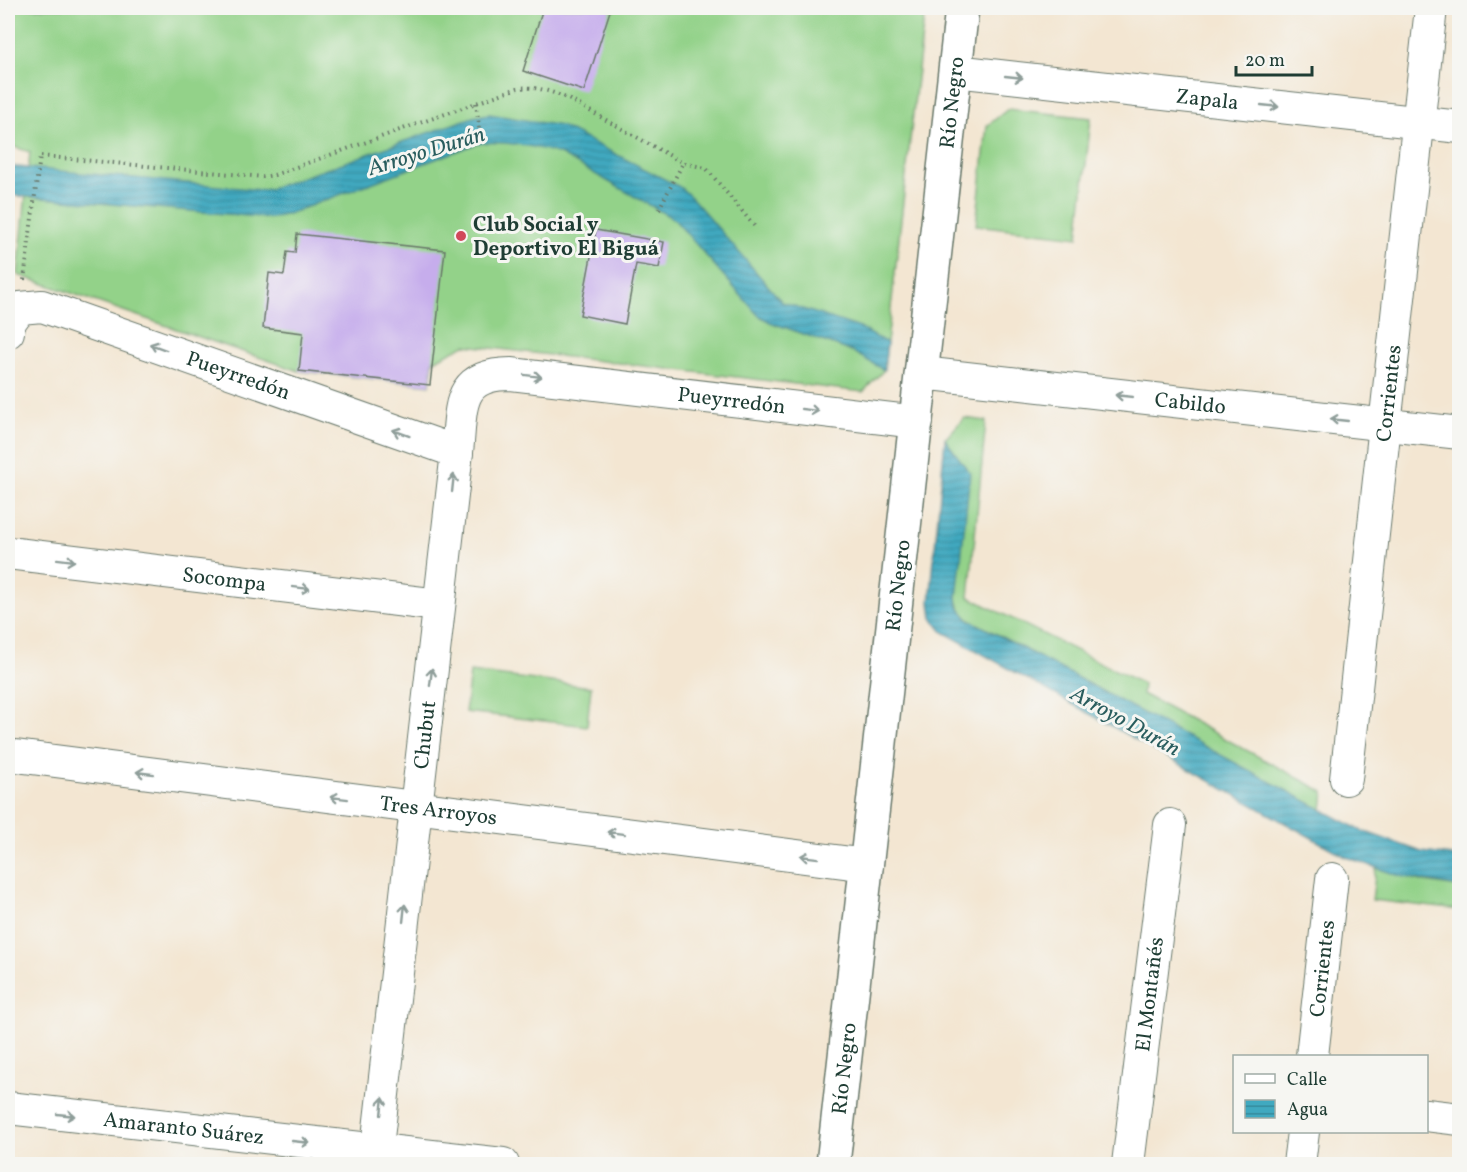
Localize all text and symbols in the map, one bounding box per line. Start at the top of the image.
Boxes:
scale bar [1236,39,1312,77]
text: 20 m [1245,49,1285,74]
street label: Río Negro [933,55,972,150]
one-way arrow [1003,72,1023,83]
street label: Zapala [1174,83,1240,118]
one-way arrow [1260,101,1279,112]
water label: Arroyo Durán [363,120,489,185]
place label: Club Social y Deportivo El Biguá [473,211,659,264]
marker: Club Social y Deportivo El Biguá [454,229,468,243]
one-way arrow [149,340,168,351]
street label: Corrientes [1370,343,1410,444]
street label: Pueyrredón [182,345,294,408]
one-way arrow [522,371,542,382]
street label: Pueyrredón [676,381,787,422]
street label: Cabildo [1153,386,1227,423]
one-way arrow [1115,390,1135,401]
one-way arrow [799,404,819,415]
one-way arrow [1329,414,1349,425]
one-way arrow [393,426,411,437]
one-way arrow [448,474,459,494]
street label: Río Negro [880,538,919,633]
one-way arrow [55,554,75,565]
street label: Socompa [181,561,268,600]
one-way arrow [290,583,310,594]
one-way arrow [426,668,437,688]
water label: Arroyo Durán [1063,679,1185,765]
street label: Chubut [408,699,444,771]
one-way arrow [136,767,156,778]
street label: Tres Arroyos [378,790,499,834]
one-way arrow [329,792,349,803]
one-way arrow [606,827,626,838]
one-way arrow [800,852,819,863]
one-way arrow [399,903,410,923]
street label: Corrientes [1303,919,1343,1019]
street label: El Montañés [1129,935,1172,1053]
street label: Río Negro [826,1021,865,1116]
legend [1233,1055,1428,1133]
text: Calle [1287,1068,1327,1093]
one-way arrow [377,1097,388,1117]
text: Agua [1287,1098,1328,1123]
street label: Amaranto Suárez [102,1106,266,1153]
one-way arrow [55,1110,75,1121]
one-way arrow [291,1136,311,1147]

